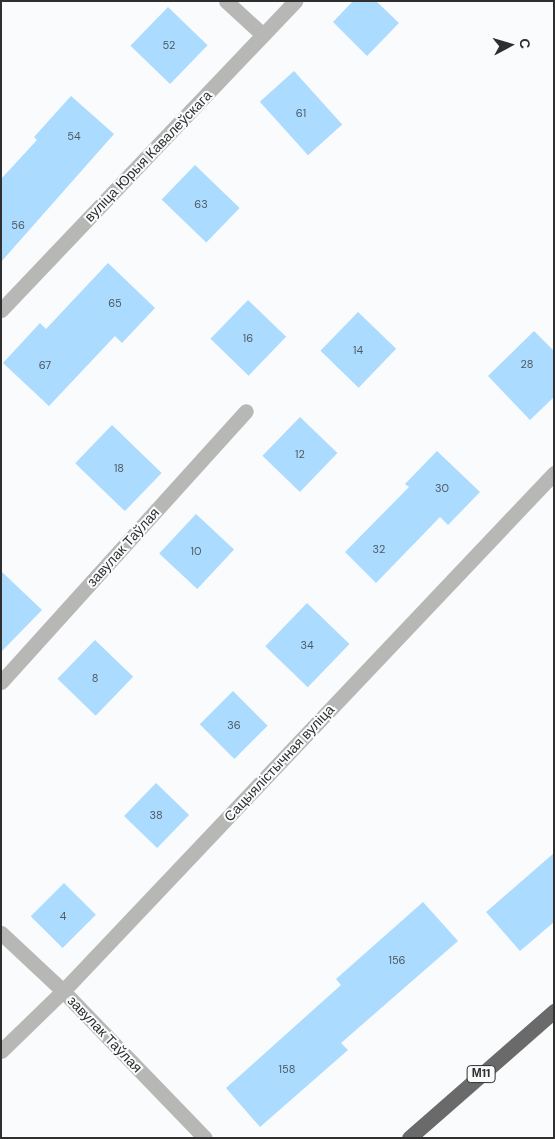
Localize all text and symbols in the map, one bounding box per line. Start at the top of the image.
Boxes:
north arrow [485,20,535,70]
text: С [515,37,534,49]
house number: 52 [163,38,175,52]
street label: вуліца Юрыя Кавалеўскага [81,87,215,225]
house number: 61 [296,106,306,120]
house number: 54 [67,129,81,143]
house number: 63 [194,197,208,211]
house number: 56 [11,218,25,232]
house number: 65 [108,296,122,310]
house number: 16 [243,331,253,345]
house number: 14 [353,343,363,357]
house number: 28 [521,357,533,371]
house number: 67 [39,358,51,372]
house number: 12 [295,447,305,461]
house number: 18 [114,461,124,475]
house number: 30 [435,481,449,495]
street label: завулак Таўлая [83,504,163,590]
house number: 32 [373,542,385,556]
house number: 10 [191,544,201,558]
house number: 34 [300,638,314,652]
house number: 8 [92,671,98,685]
street label: Сацыялістычная вуліца [221,701,337,825]
house number: 36 [227,718,241,732]
house number: 38 [149,808,163,822]
house number: 4 [60,909,66,923]
house number: 156 [388,953,406,967]
street label: завулак Таўлая [64,992,146,1076]
house number: 158 [279,1062,295,1076]
road number: М11 [466,1064,496,1084]

